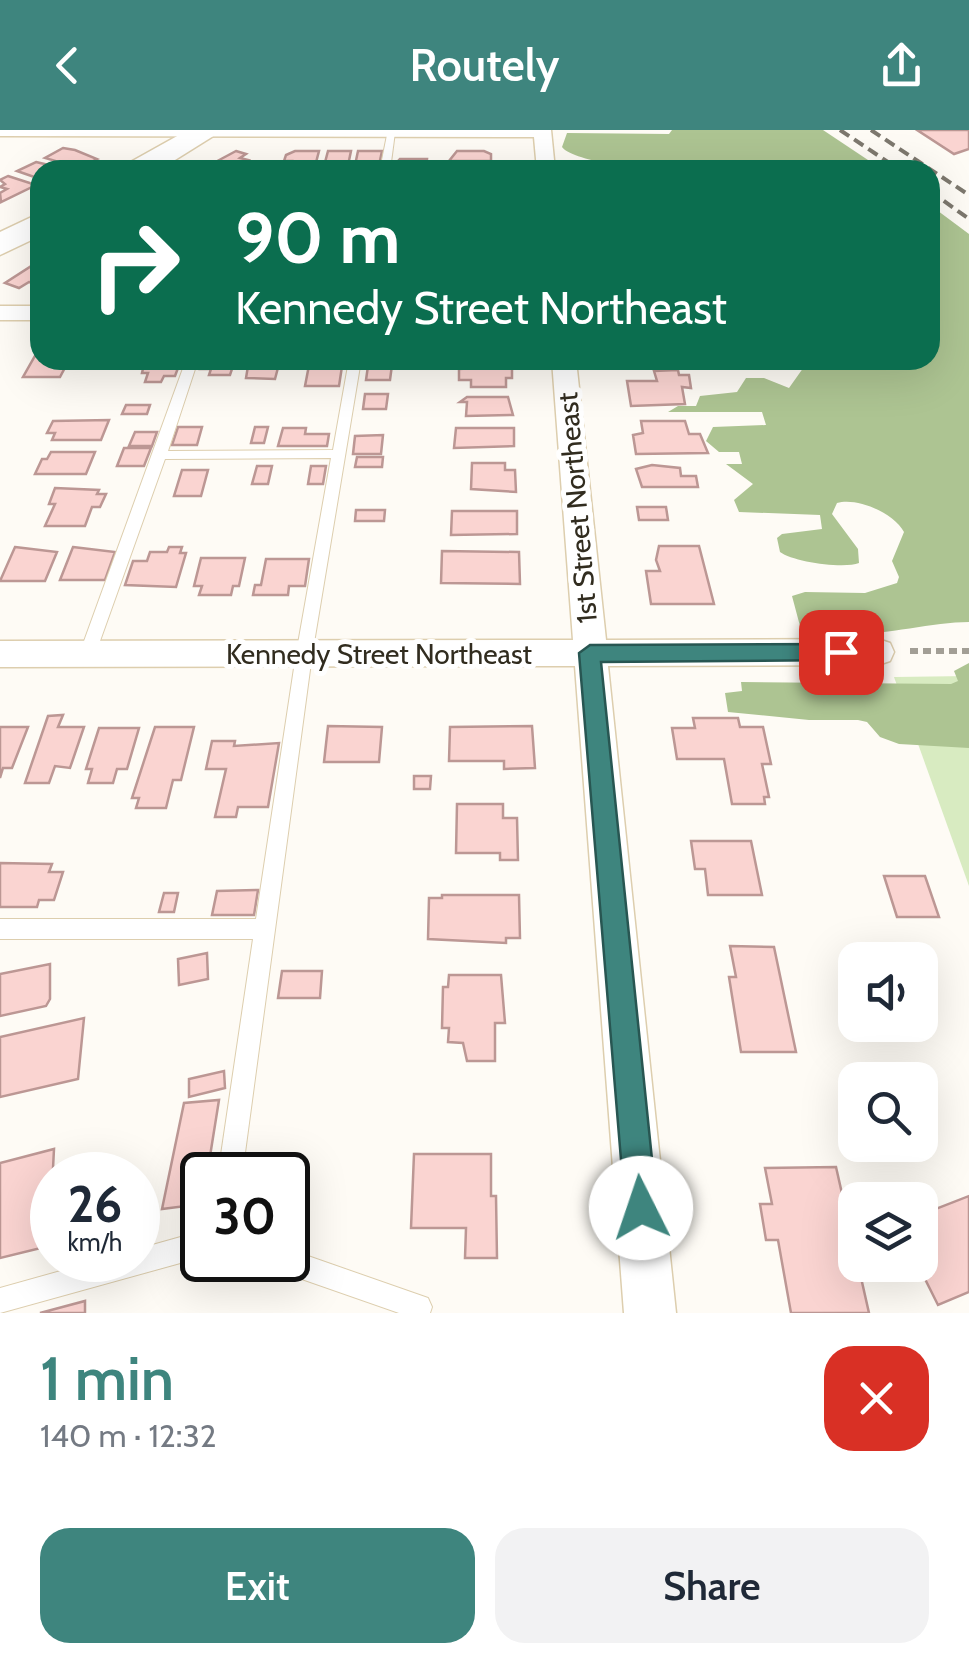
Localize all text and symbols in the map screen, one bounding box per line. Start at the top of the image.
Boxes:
icon: back [40,38,95,93]
text: Routely [410,38,559,92]
icon: share [874,38,929,93]
text: 90 m [235,195,400,281]
icon: right [70,200,200,330]
text: Kennedy Street Northeast [235,281,727,335]
street label: 1st Street Northeast [550,391,604,625]
pin [799,610,884,695]
icon: arrive [814,625,869,680]
street label: Kennedy Street Northeast [226,637,532,671]
map controls [838,942,938,1282]
button: sound [838,942,938,1042]
button: search [838,1062,938,1162]
speed limit sign: 30 [180,1152,310,1282]
position arrow [589,1156,693,1260]
text: 26 [68,1174,122,1235]
button: layers [838,1182,938,1282]
text: km/h [68,1227,122,1257]
text: 1 min [40,1342,174,1415]
button: close [824,1346,929,1451]
text: 140 m · 12:32 [40,1416,216,1455]
button: Exit [40,1528,475,1643]
button: Share [495,1528,929,1643]

